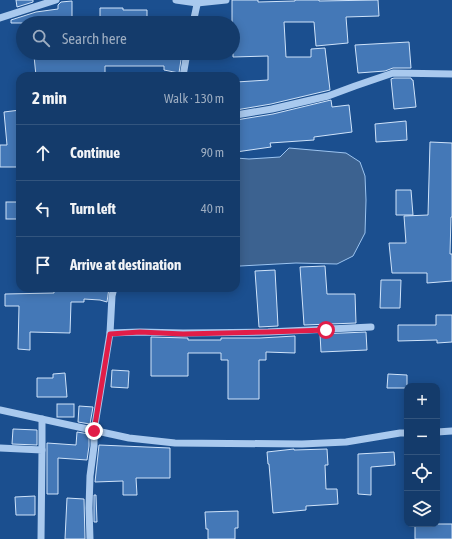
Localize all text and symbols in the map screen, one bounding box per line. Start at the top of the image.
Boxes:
search box [16,16,240,60]
icon: search [30,27,52,49]
text: Search here [62,30,127,47]
text: 2 min [32,88,67,108]
text: Walk · 130 m [164,91,224,106]
icon: ahead [32,142,54,164]
text: Continue [70,144,120,161]
text: 90 m [201,145,224,160]
icon: left [32,198,54,220]
text: Turn left [70,200,116,217]
text: 40 m [201,201,224,216]
icon: arrive [32,254,54,276]
text: Arrive at destination [70,256,181,273]
route start [317,321,335,339]
map controls [404,383,440,527]
button: + [404,383,440,419]
button: − [404,419,440,455]
route end [85,422,103,440]
button: locate [404,455,440,491]
button: layers [404,491,440,527]

